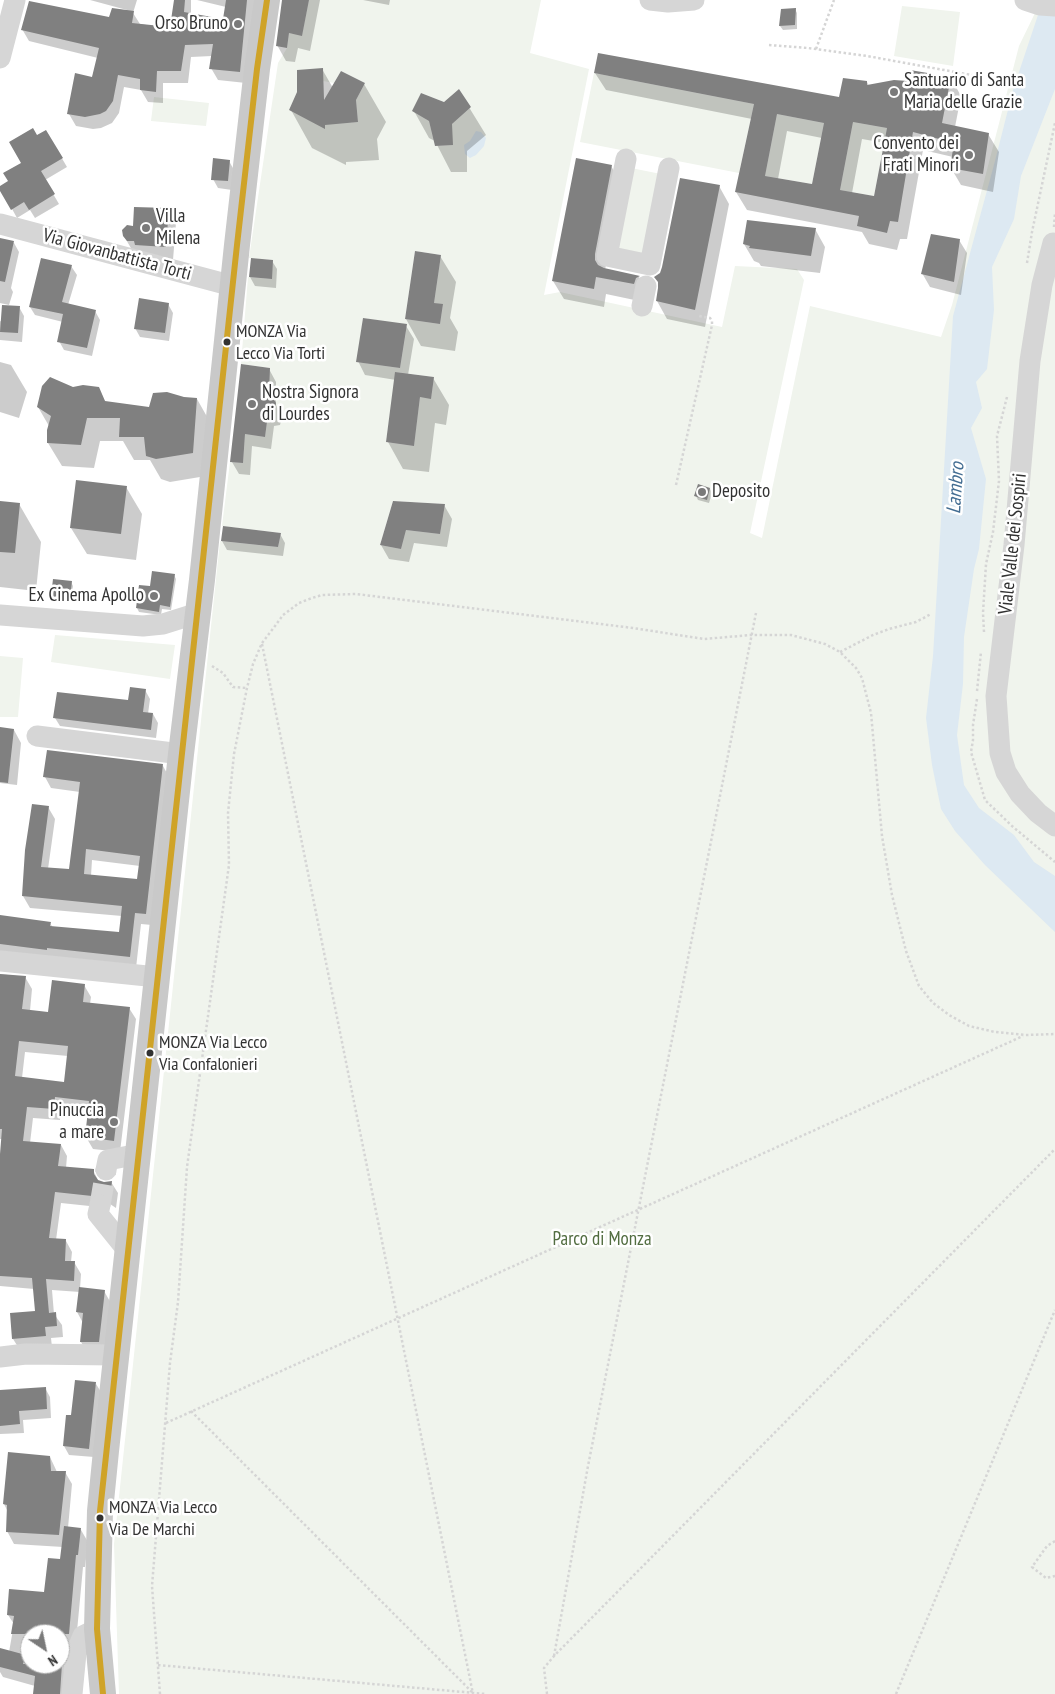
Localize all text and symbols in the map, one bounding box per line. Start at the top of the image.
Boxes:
place label: Orso Bruno [155,13,228,35]
marker: Orso Bruno [232,18,244,30]
place label: Santuario di Santa Maria delle Grazie [904,70,1024,114]
marker: Santuario di Santa Maria delle Grazie [888,86,900,98]
place label: Convento dei Frati Minori [873,133,959,177]
marker: Convento dei Frati Minori [963,149,975,161]
place label: Villa Milena [156,206,200,250]
marker: Villa Milena [140,222,152,234]
street label: Via Giovanbattista Torti [40,224,194,286]
place label: MONZA Via Lecco Via Torti [236,321,325,364]
marker: MONZA Via Lecco Via Torti [222,337,232,347]
place label: Nostra Signora di Lourdes [262,382,359,426]
marker: Nostra Signora di Lourdes [246,398,258,410]
water label: Lambro [942,461,970,515]
street label: Viale Valle dei Sospiri [994,472,1032,616]
place label: Deposito [712,481,770,503]
marker: Deposito [696,486,708,498]
place label: Ex Cinema Apollo [28,585,144,607]
marker: Ex Cinema Apollo [148,590,160,602]
place label: MONZA Via Lecco Via Confalonieri [159,1032,267,1074]
marker: MONZA Via Lecco Via Confalonieri [145,1048,155,1058]
place label: Pinuccia a mare [50,1100,104,1144]
marker: Pinuccia a mare [108,1116,120,1128]
park label: Parco di Monza [552,1229,652,1251]
place label: MONZA Via Lecco Via De Marchi [109,1497,217,1540]
marker: MONZA Via Lecco Via De Marchi [95,1513,105,1523]
north arrow [20,1624,70,1674]
text: N [45,1651,61,1670]

